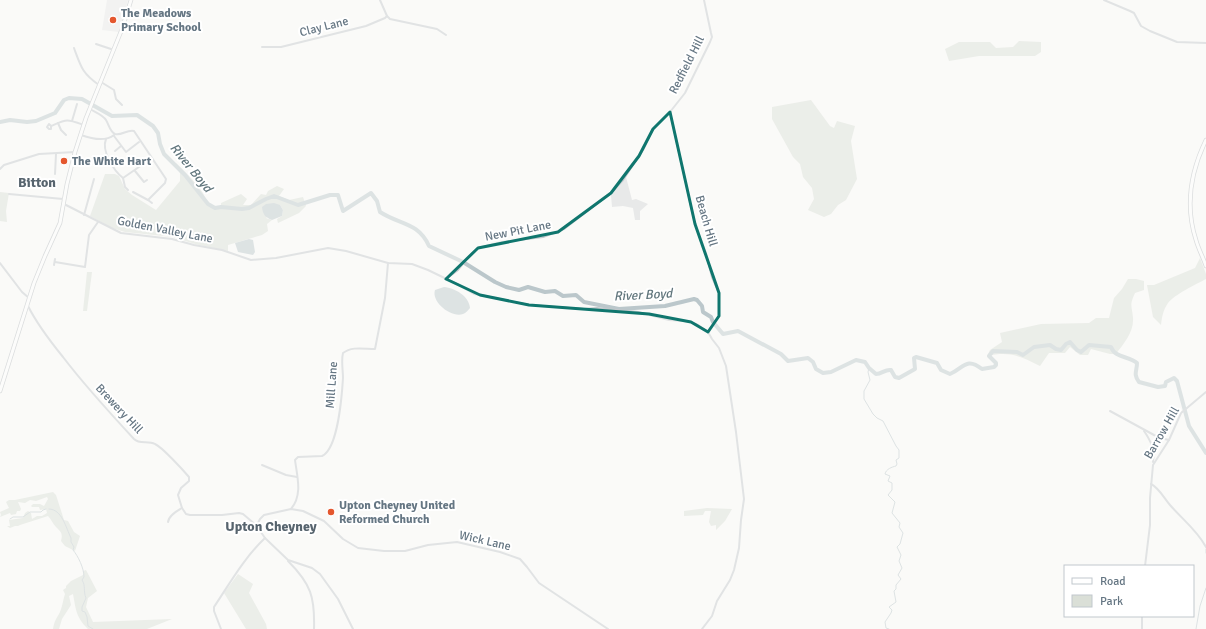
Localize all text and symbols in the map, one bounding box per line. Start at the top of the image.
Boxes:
place label: The Meadows Primary School [121,6,202,35]
street label: Clay Lane [298,14,350,40]
marker: The Meadows Primary School [108,15,118,25]
street label: Redfield Hill [666,33,708,97]
water label: River Boyd [166,140,217,197]
place label: The White Hart [72,154,152,169]
marker: The White Hart [59,156,69,166]
district label: Bitton [18,174,56,191]
street label: Beach Hill [692,194,721,249]
street label: Golden Valley Lane [116,213,214,247]
street label: New Pit Lane [484,217,552,245]
water label: River Boyd [613,285,675,305]
street label: Mill Lane [323,361,341,409]
street label: Brewery Hill [92,381,146,437]
street label: Barrow Hill [1141,404,1183,462]
place label: Upton Cheyney United Reformed Church [339,498,456,527]
marker: Upton Cheyney United Reformed Church [326,507,336,517]
district label: Upton Cheyney [225,518,317,535]
street label: Wick Lane [458,528,512,554]
legend [1064,565,1194,617]
text: Road [1100,574,1126,589]
text: Park [1100,594,1123,609]

